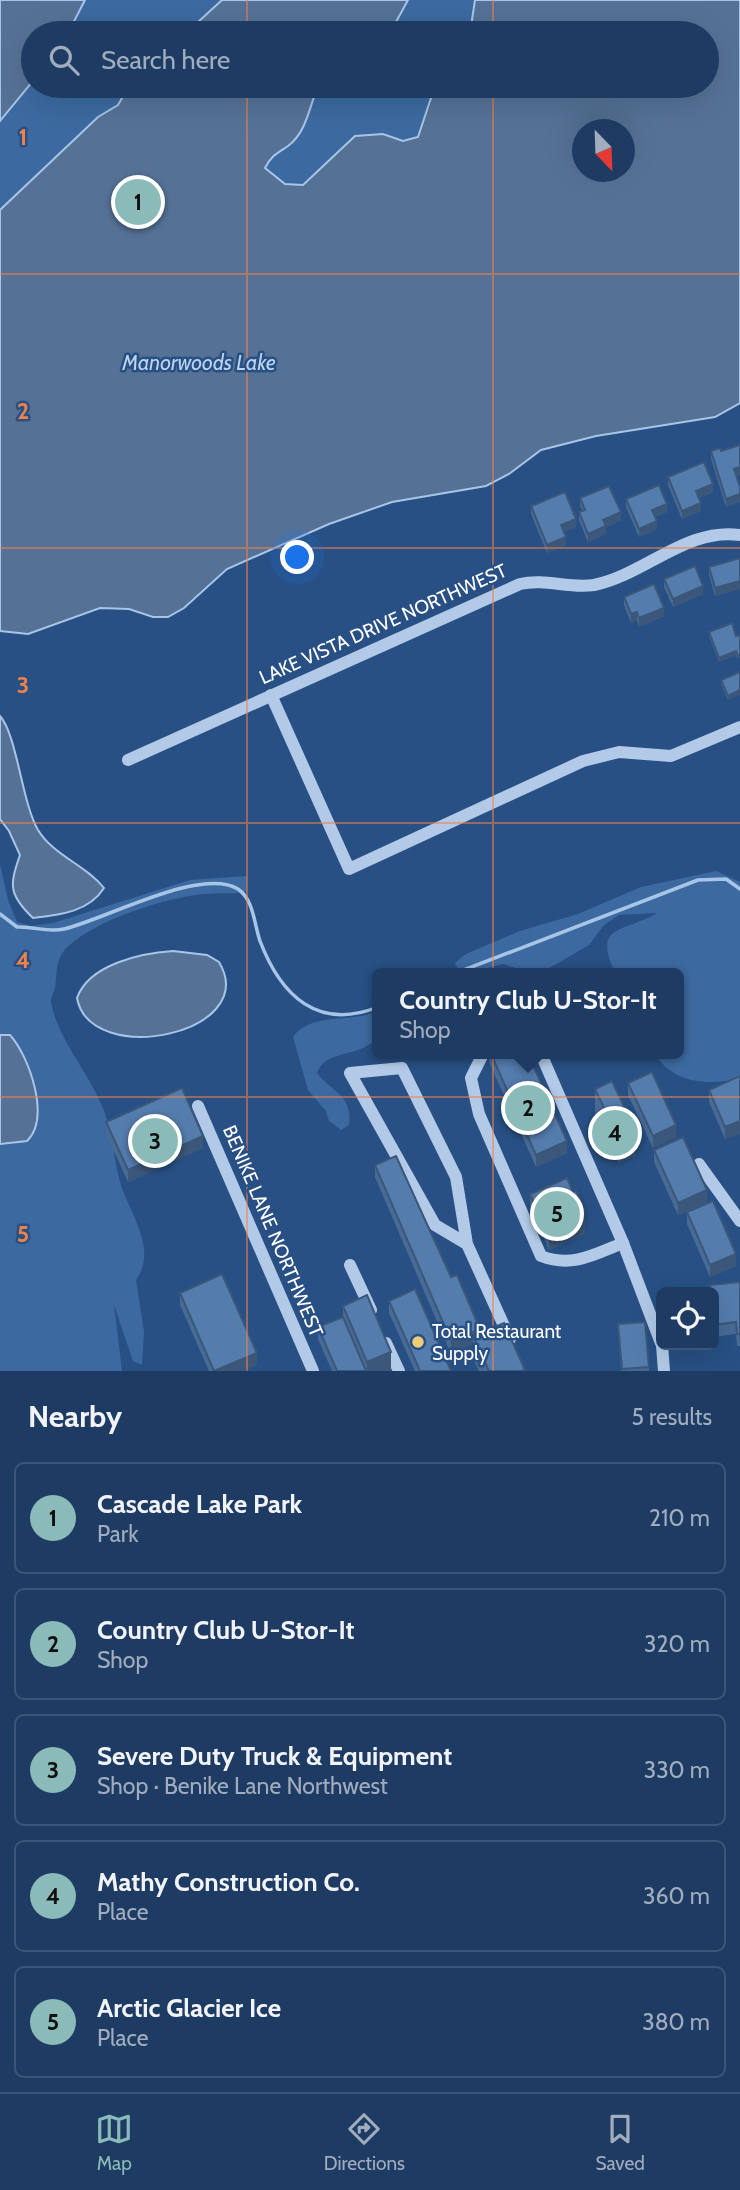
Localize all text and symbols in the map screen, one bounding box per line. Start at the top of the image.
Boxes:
search box [21,21,719,98]
icon: search [45,41,83,79]
text: Search here [101,44,230,76]
north arrow [572,119,635,182]
text: 1 [19,123,27,151]
pin: 1 [115,176,161,228]
water label: Manorwoods Lake [121,350,276,375]
text: 2 [17,397,29,425]
your location [280,540,314,574]
street label: LAKE VISTA DRIVE NORTHWEST [256,559,510,689]
text: 3 [17,671,29,699]
text: 4 [16,946,30,974]
popup [372,968,684,1059]
text: Country Club U-Stor-It [399,984,657,1016]
text: Shop [399,1016,451,1044]
pin: 2 [505,1082,551,1134]
pin: 4 [592,1107,638,1159]
pin: 3 [132,1115,178,1167]
street label: BENIKE LANE NORTHWEST [218,1122,328,1340]
pin: 5 [534,1188,580,1240]
text: 5 [17,1220,29,1248]
map controls [656,1287,719,1350]
button: locate [656,1287,719,1350]
place label: Total Restaurant Supply [432,1320,562,1365]
marker: Total Restaurant Supply [410,1334,426,1350]
text: Nearby [28,1398,122,1435]
text: 5 results [631,1403,712,1431]
text: Cascade Lake Park [97,1488,302,1520]
text: 1 [49,1504,57,1532]
text: 210 m [649,1504,710,1532]
text: Park [97,1520,138,1548]
text: Country Club U-Stor-It [97,1614,354,1646]
text: 2 [47,1630,59,1658]
text: 320 m [644,1630,710,1658]
text: Shop [97,1646,148,1674]
text: Severe Duty Truck & Equipment [97,1740,452,1772]
text: 3 [47,1756,59,1784]
text: 330 m [644,1756,710,1784]
text: Shop · Benike Lane Northwest [97,1772,388,1800]
text: Mathy Construction Co. [97,1866,360,1898]
text: 4 [46,1882,60,1910]
text: 360 m [643,1882,710,1910]
text: Place [97,1898,149,1926]
text: Arctic Glacier Ice [97,1992,281,2024]
text: 5 [47,2008,59,2036]
text: 380 m [642,2008,710,2036]
text: Place [97,2024,149,2052]
tab: Map [95,2110,133,2175]
tab: Directions [324,2110,405,2175]
tab: Saved [595,2110,645,2175]

